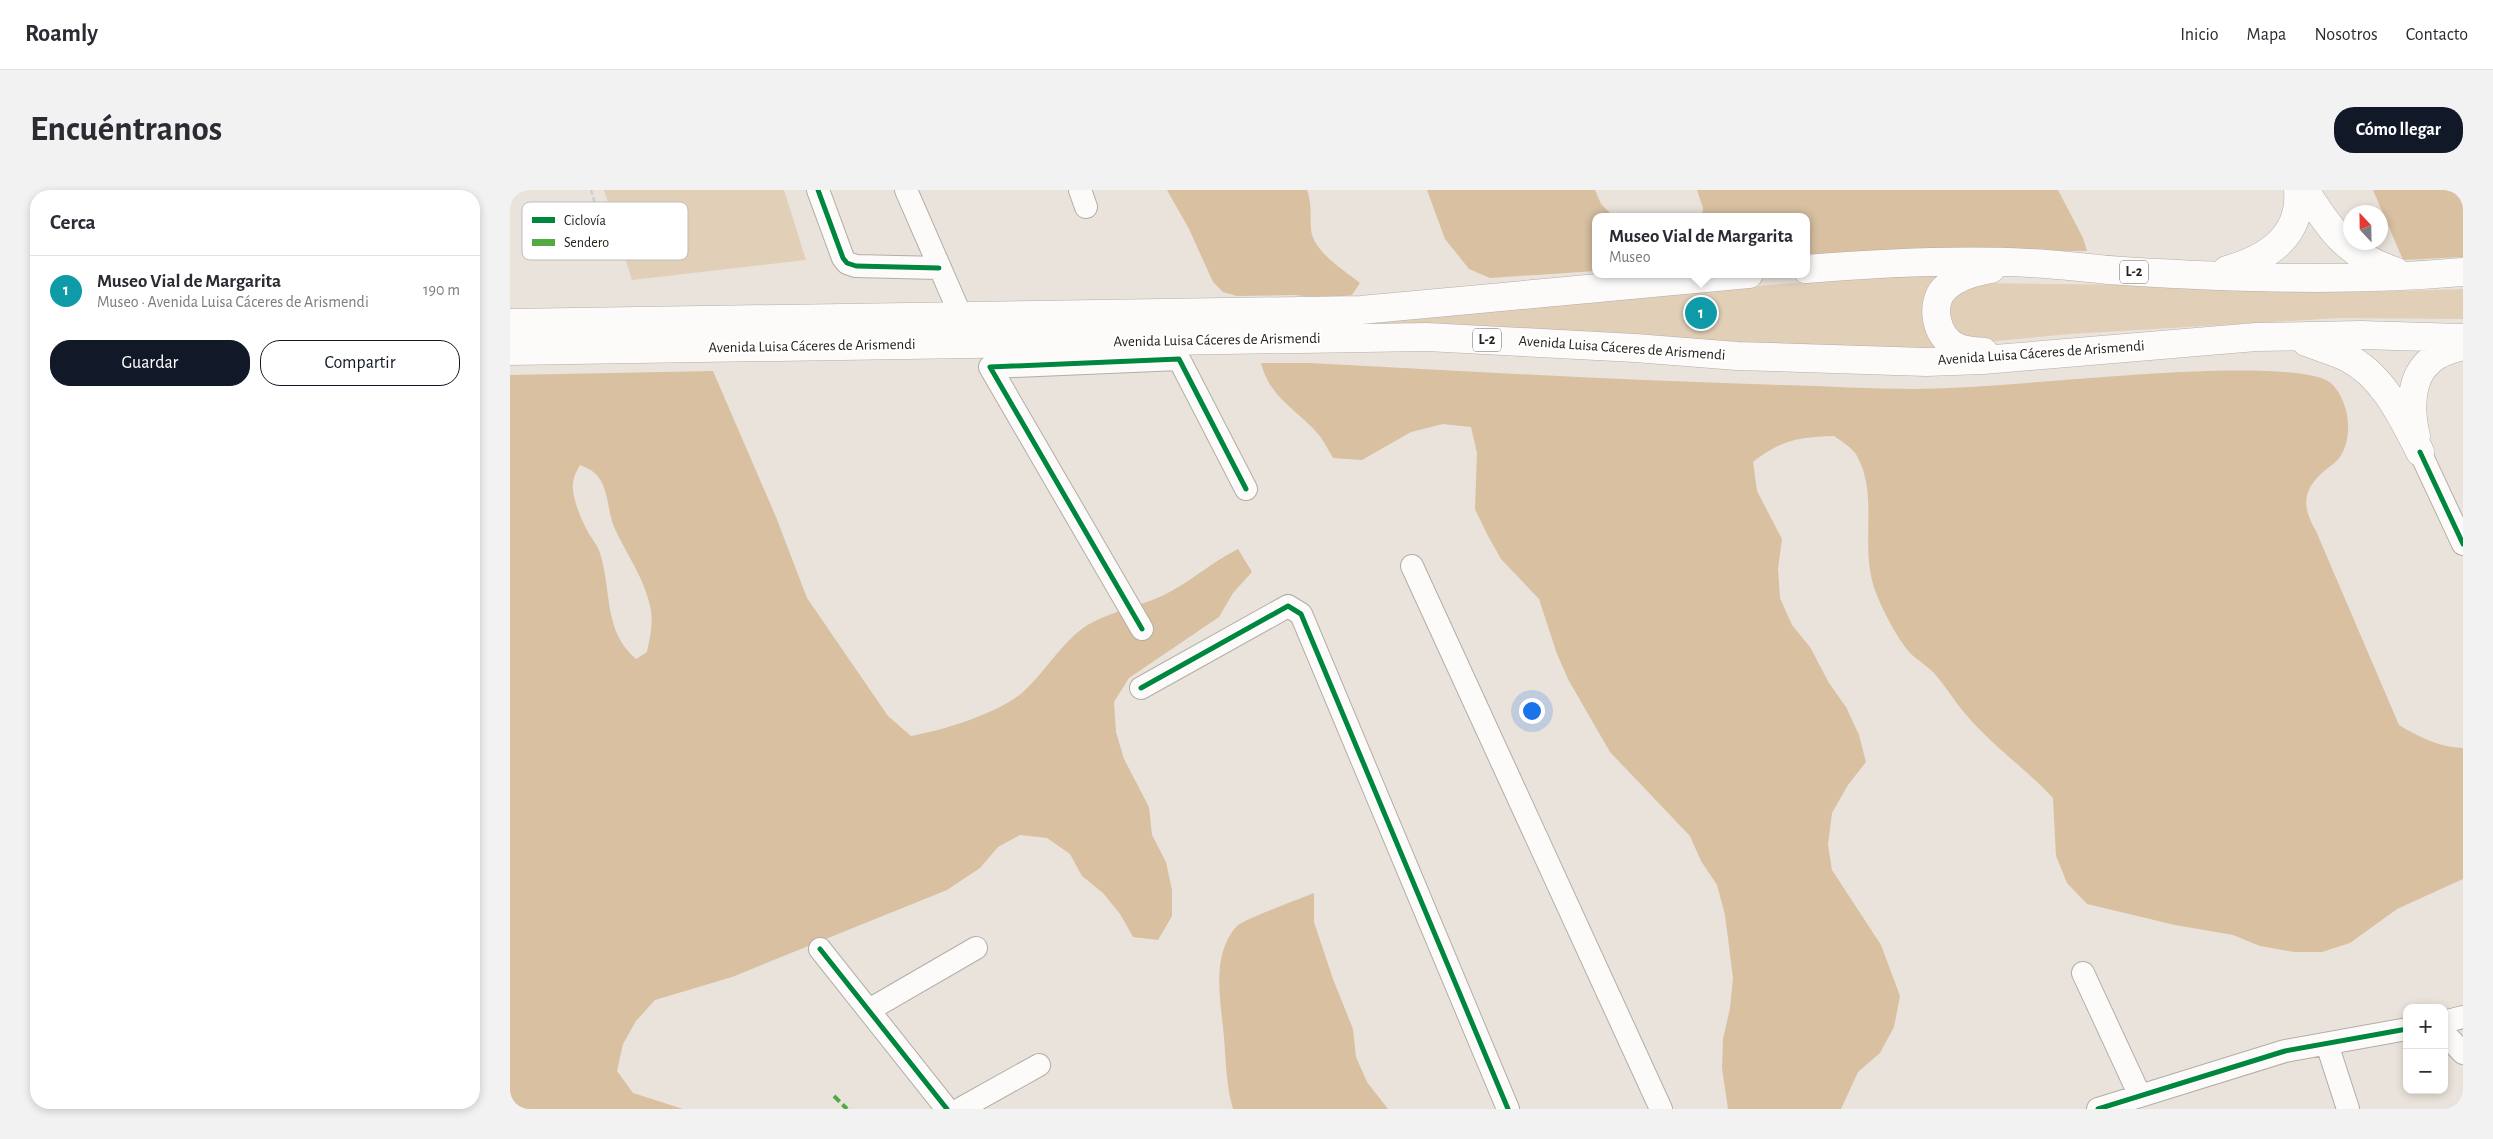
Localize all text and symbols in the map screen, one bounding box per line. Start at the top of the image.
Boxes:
text: Roamly [25,22,98,46]
text: Inicio [2180,26,2219,44]
text: Mapa [2247,26,2286,44]
text: Nosotros [2314,26,2378,44]
text: Contacto [2406,26,2468,44]
button: Cómo llegar [2334,107,2463,153]
text: Encuéntranos [30,112,222,147]
legend [522,202,688,260]
north arrow [2343,205,2388,250]
text: Cerca [50,212,96,233]
popup [1592,213,1810,278]
text: Ciclovía [564,214,607,228]
text: Museo Vial de Margarita [1609,227,1793,246]
text: Sendero [564,236,609,250]
text: Museo [1609,249,1651,265]
road number: L-2 [2120,260,2148,284]
text: Museo Vial de Margarita [97,272,281,291]
text: 1 [63,282,69,298]
text: 190 m [423,282,460,298]
text: Museo · Avenida Luisa Cáceres de Arismendi [97,294,369,310]
pin: 1 [1685,294,1717,332]
road number: L-2 [1473,328,1501,352]
street label: Avenida Luisa Cáceres de Arismendi [1113,331,1321,349]
street label: Avenida Luisa Cáceres de Arismendi [1518,333,1726,363]
street label: Avenida Luisa Cáceres de Arismendi [708,337,916,355]
street label: Avenida Luisa Cáceres de Arismendi [1937,338,2145,368]
button: Guardar [50,340,250,386]
button: Compartir [260,340,460,386]
your location [1519,698,1545,724]
map controls [2403,1004,2448,1094]
button: + [2403,1004,2448,1049]
button: − [2403,1049,2448,1094]

